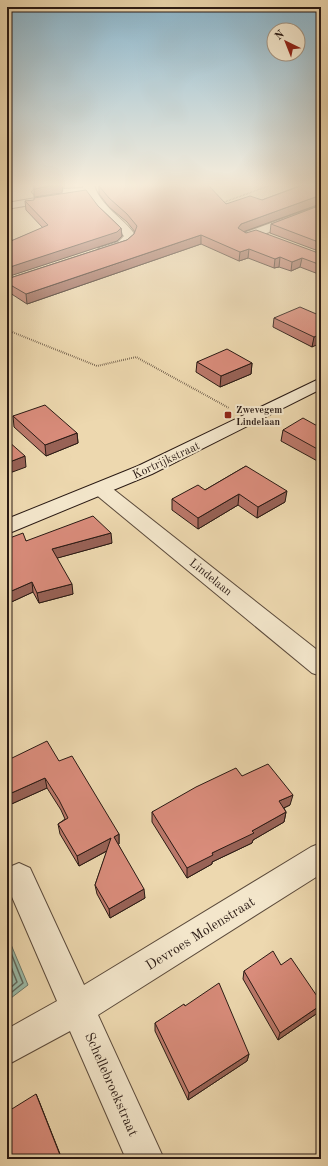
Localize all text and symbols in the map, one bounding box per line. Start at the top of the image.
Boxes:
north arrow [266,22,306,62]
text: N [273,28,287,43]
place label: Zwevegem Lindelaan [236,405,282,427]
marker: Zwevegem Lindelaan [223,410,233,420]
street label: Kortrijkstraat [131,440,202,482]
street label: Lindelaan [187,557,234,599]
street label: Devroes Molenstraat [143,895,258,973]
street label: Schellebroekstraat [82,1030,140,1138]

